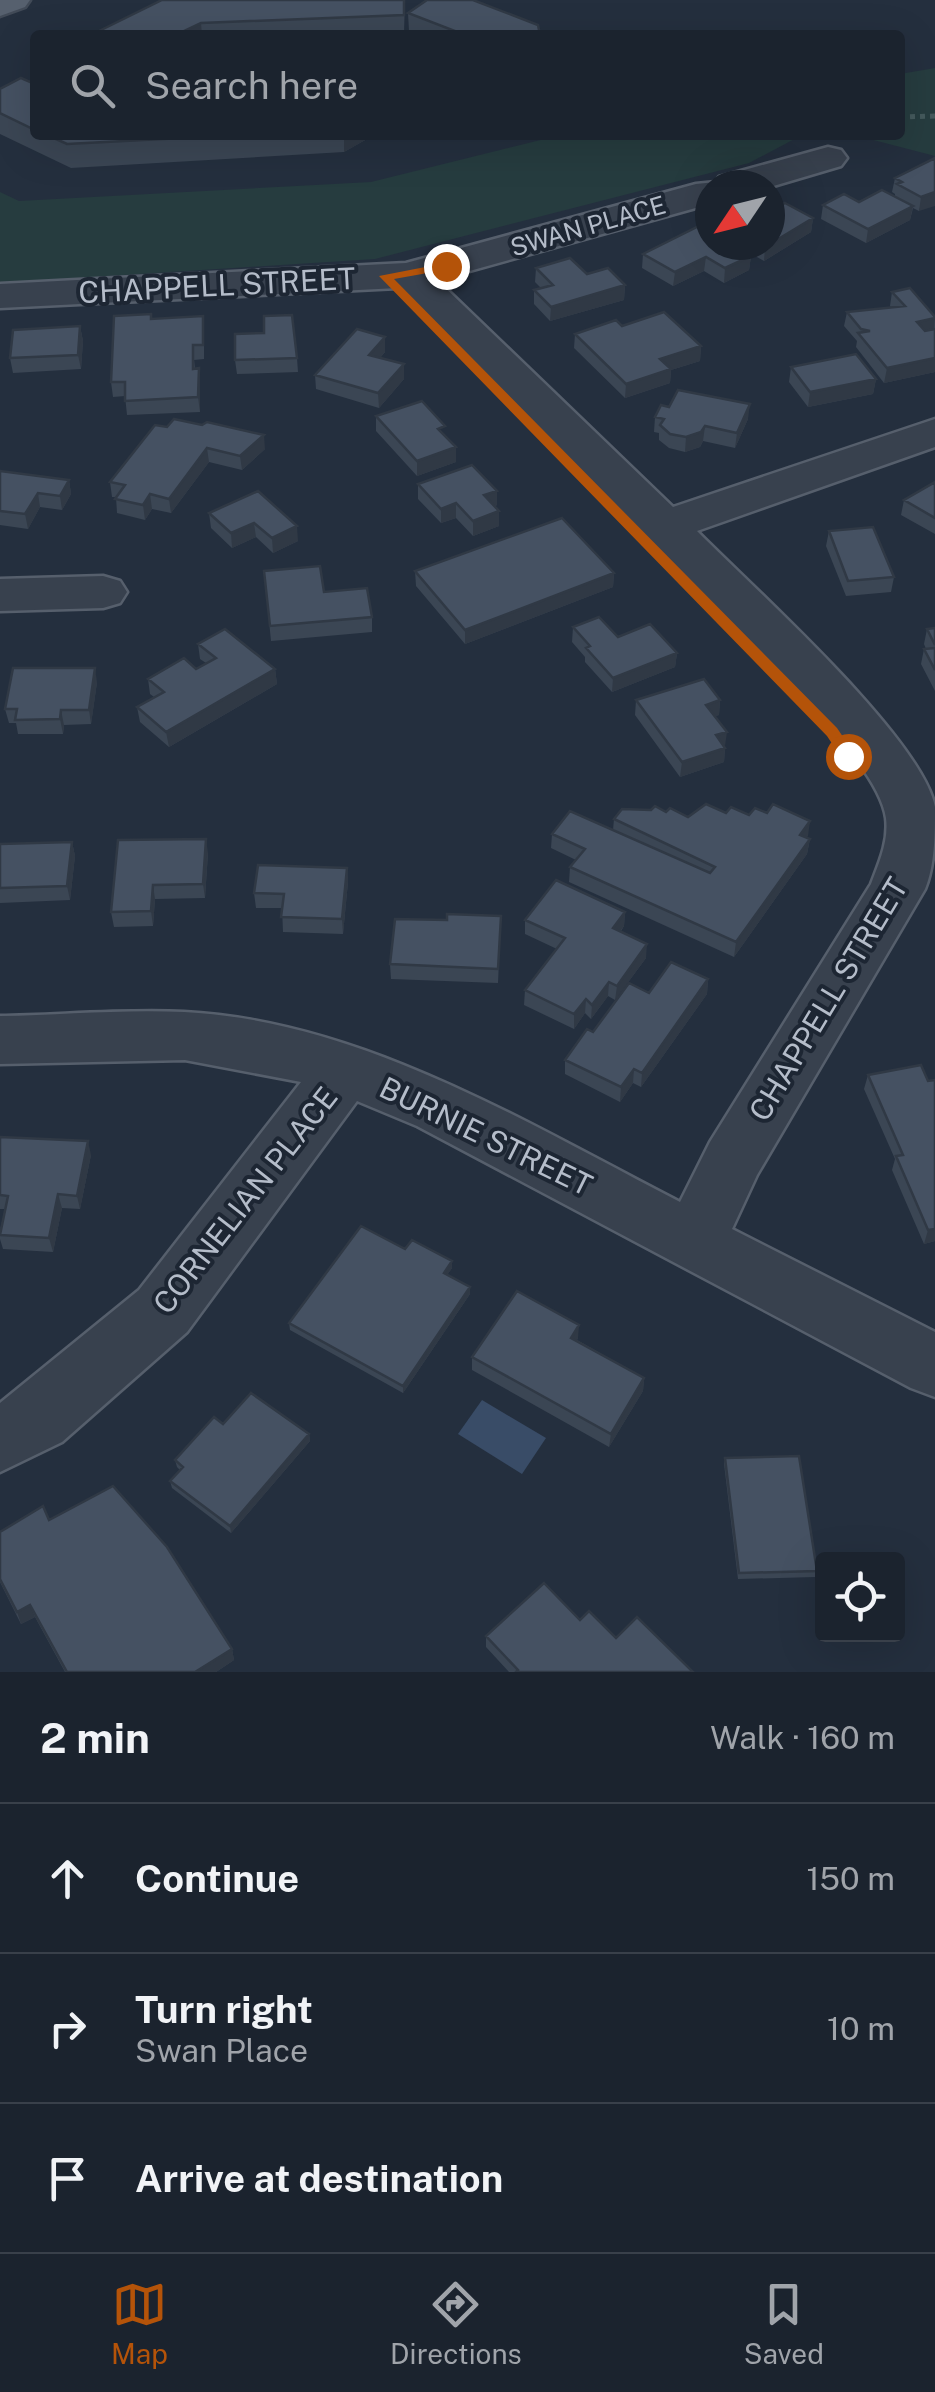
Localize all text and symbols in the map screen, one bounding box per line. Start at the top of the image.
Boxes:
search box [30,30,905,140]
icon: search [65,58,120,113]
text: Search here [145,63,358,108]
north arrow [695,170,785,260]
street label: SWAN PLACE [507,189,669,263]
route end [424,244,470,290]
street label: CHAPPELL STREET [78,260,357,310]
route start [826,734,872,780]
street label: CHAPPELL STREET [741,871,915,1127]
street label: BURNIE STREET [374,1069,598,1203]
street label: CORNELIAN PLACE [145,1079,345,1321]
map controls [815,1552,905,1642]
button: locate [815,1552,905,1642]
text: 2 min [40,1713,150,1762]
text: Walk · 160 m [710,1719,895,1756]
icon: ahead [40,1851,95,1906]
text: Continue [135,1856,299,1901]
text: 150 m [806,1860,895,1897]
text: Turn right [135,1987,313,2032]
icon: right [40,2001,95,2056]
text: 10 m [827,2010,895,2047]
text: Swan Place [135,2032,308,2069]
icon: arrive [40,2151,95,2206]
text: Arrive at destination [135,2156,503,2201]
tab: Map [111,2277,168,2370]
tab: Directions [390,2277,522,2370]
tab: Saved [744,2277,824,2370]

